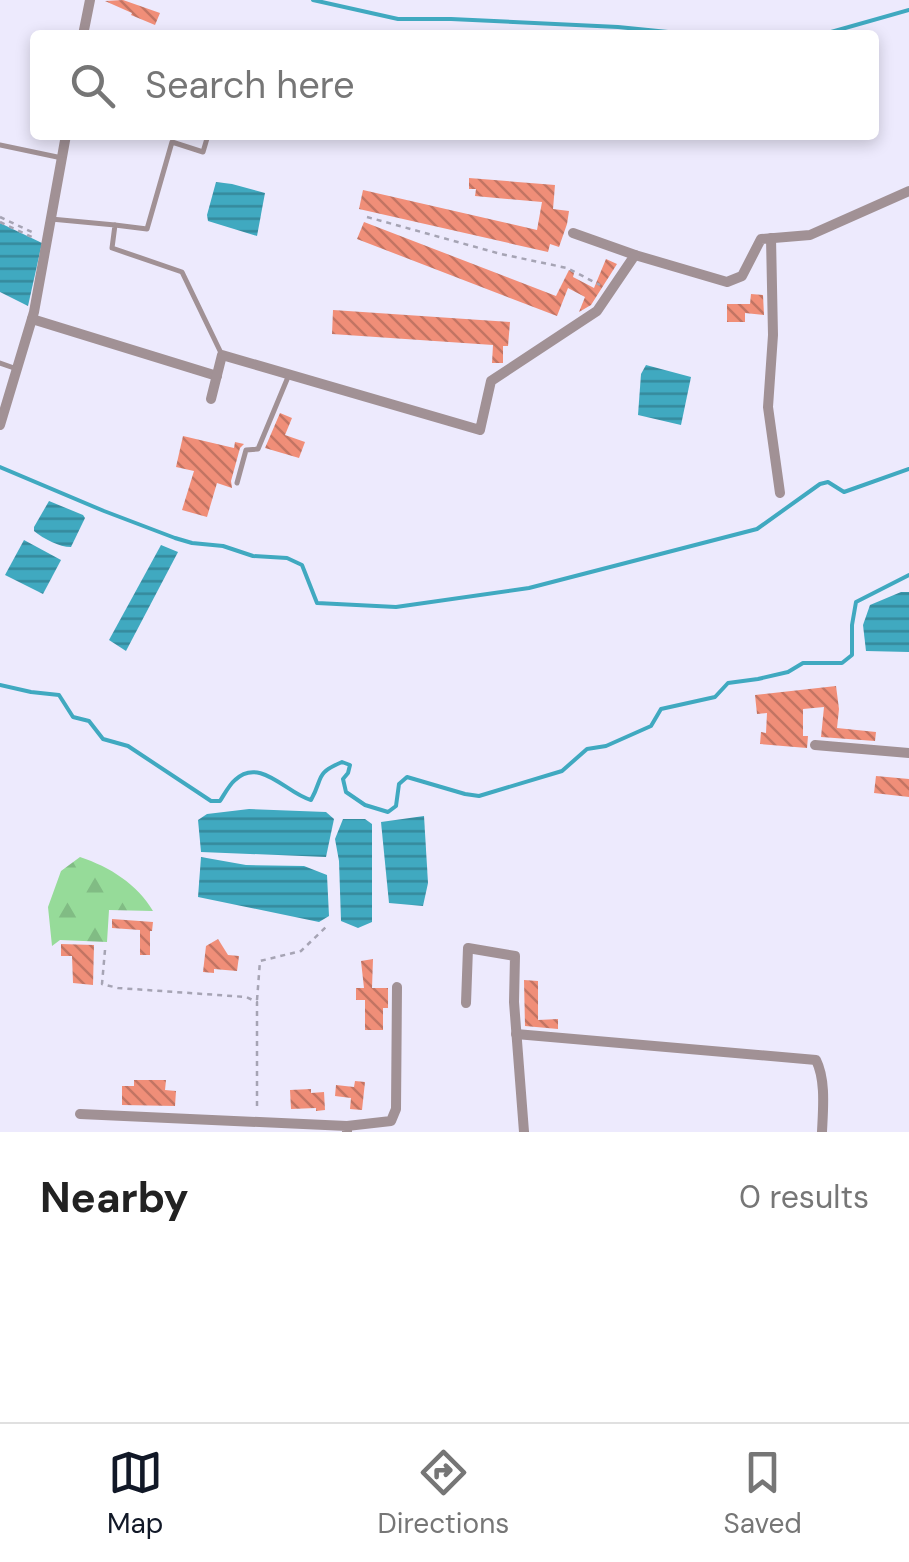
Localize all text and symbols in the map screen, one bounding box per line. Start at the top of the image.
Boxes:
search box [30,30,879,140]
icon: search [65,58,120,113]
text: Search here [145,60,355,110]
text: Nearby [40,1170,189,1225]
text: 0 results [739,1176,869,1218]
tab: Map [107,1445,163,1542]
tab: Directions [378,1445,509,1542]
tab: Saved [723,1445,802,1542]

